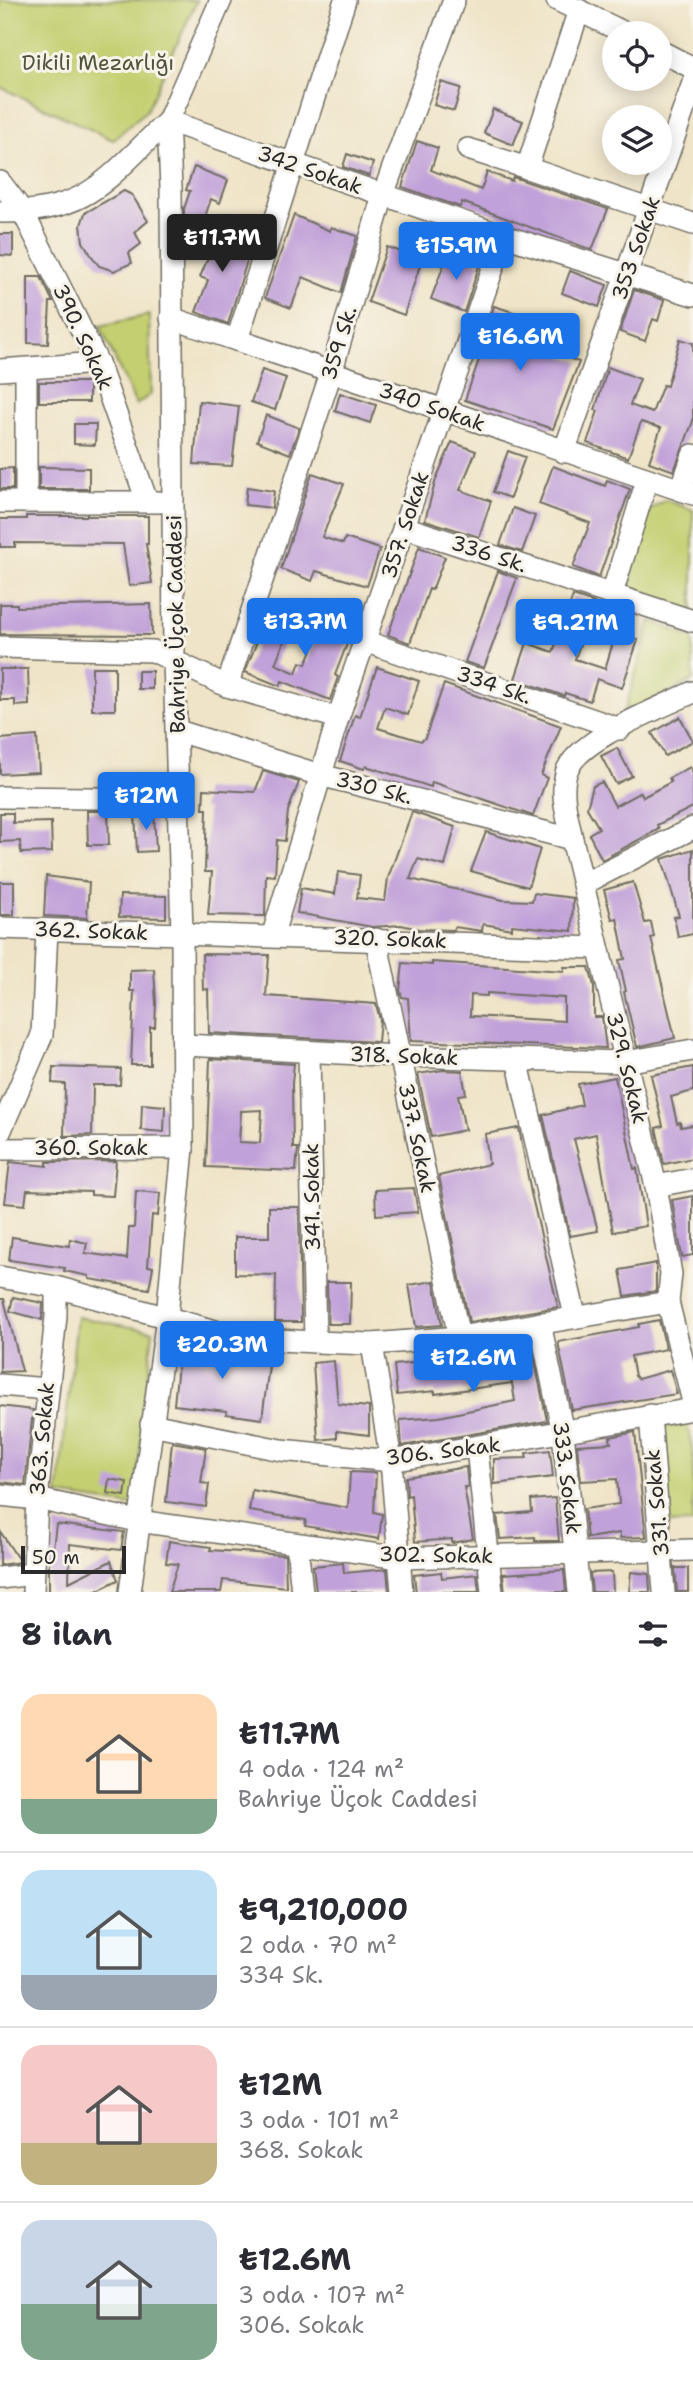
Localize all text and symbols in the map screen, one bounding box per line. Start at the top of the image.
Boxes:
map controls [602,21,672,175]
button: locate [602,21,672,91]
park label: Dikili Mezarlığı [22,49,174,77]
button: layers [602,105,672,175]
street label: 342 Sokak [254,139,366,201]
street label: 353 Sokak [605,192,667,304]
pin: ₺11.7M [165,215,279,274]
text: ₺11.7M [183,222,261,252]
pin: ₺15.9M [399,222,513,282]
text: ₺15.9M [415,230,497,260]
street label: 390. Sokak [46,279,120,395]
street label: 359 Sk. [314,302,364,384]
pin: ₺16.6M [463,314,577,373]
text: ₺16.6M [477,321,563,351]
street label: 340 Sokak [375,376,489,438]
street label: 357. Sokak [374,468,436,582]
street label: Bahriye Üçok Caddesi [160,514,192,734]
street label: 336 Sk. [448,529,530,579]
pin: ₺13.7M [248,598,362,658]
pin: ₺9.21M [518,600,632,659]
text: ₺13.7M [263,606,347,636]
text: ₺9.21M [532,607,618,637]
street label: 334 Sk. [453,659,535,711]
street label: 330 Sk. [333,765,415,811]
pin: ₺12M [105,772,187,832]
text: ₺12M [114,780,178,810]
street label: 362. Sokak [33,915,149,947]
street label: 320. Sokak [333,923,447,955]
street label: 329. Sokak [600,1009,654,1127]
street label: 318. Sokak [349,1040,459,1072]
street label: 337. Sokak [392,1080,442,1196]
street label: 360. Sokak [34,1134,148,1162]
street label: 341. Sokak [297,1143,327,1251]
pin: ₺20.3M [165,1322,279,1381]
text: ₺20.3M [176,1329,268,1359]
pin: ₺12.6M [416,1334,530,1394]
text: ₺12.6M [430,1342,516,1372]
street label: 363. Sokak [23,1381,61,1497]
street label: 333. Sokak [546,1420,588,1536]
street label: 306. Sokak [384,1430,502,1472]
street label: 331. Sokak [638,1448,676,1558]
street label: 302. Sokak [379,1540,493,1570]
scale bar [21,1543,126,1575]
text: 50 m [32,1545,80,1570]
text: 8 ilan [21,1614,112,1655]
icon: filters [634,1615,672,1653]
text: ₺11.7M [238,1713,340,1754]
icon: home [77,1722,161,1806]
text: 4 oda · 124 m² [238,1754,404,1784]
text: Bahriye Üçok Caddesi [238,1784,478,1814]
text: ₺9,210,000 [238,1889,408,1930]
icon: home [77,1898,161,1982]
text: 2 oda · 70 m² [238,1930,397,1960]
text: 334 Sk. [238,1960,323,1990]
text: ₺12M [238,2064,322,2105]
icon: home [77,2073,161,2157]
text: 3 oda · 101 m² [238,2105,399,2135]
text: 368. Sokak [238,2135,364,2165]
text: ₺12.6M [238,2239,351,2280]
icon: home [77,2248,161,2332]
text: 3 oda · 107 m² [238,2280,405,2310]
text: 306. Sokak [238,2310,364,2340]

